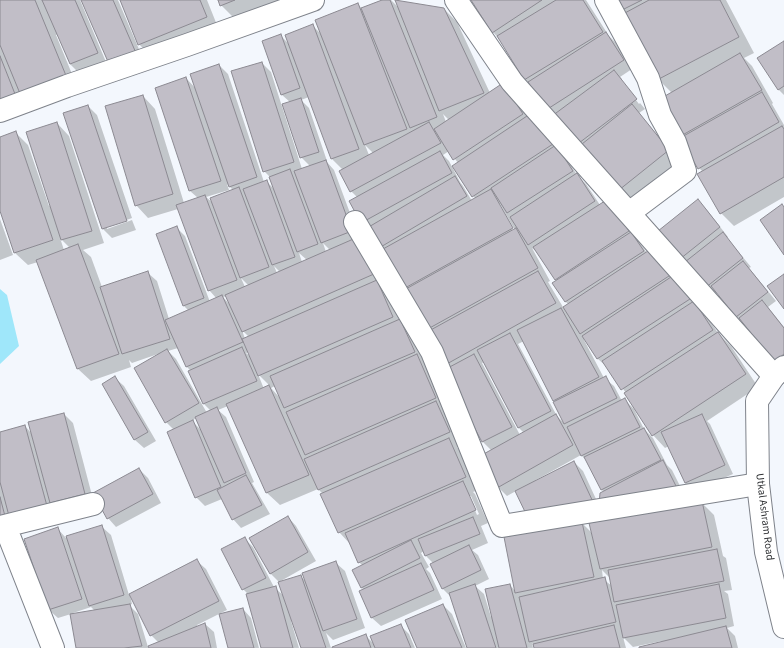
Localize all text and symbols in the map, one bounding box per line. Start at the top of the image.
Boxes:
street label: Utkal Ashram Road [752,473,776,561]

